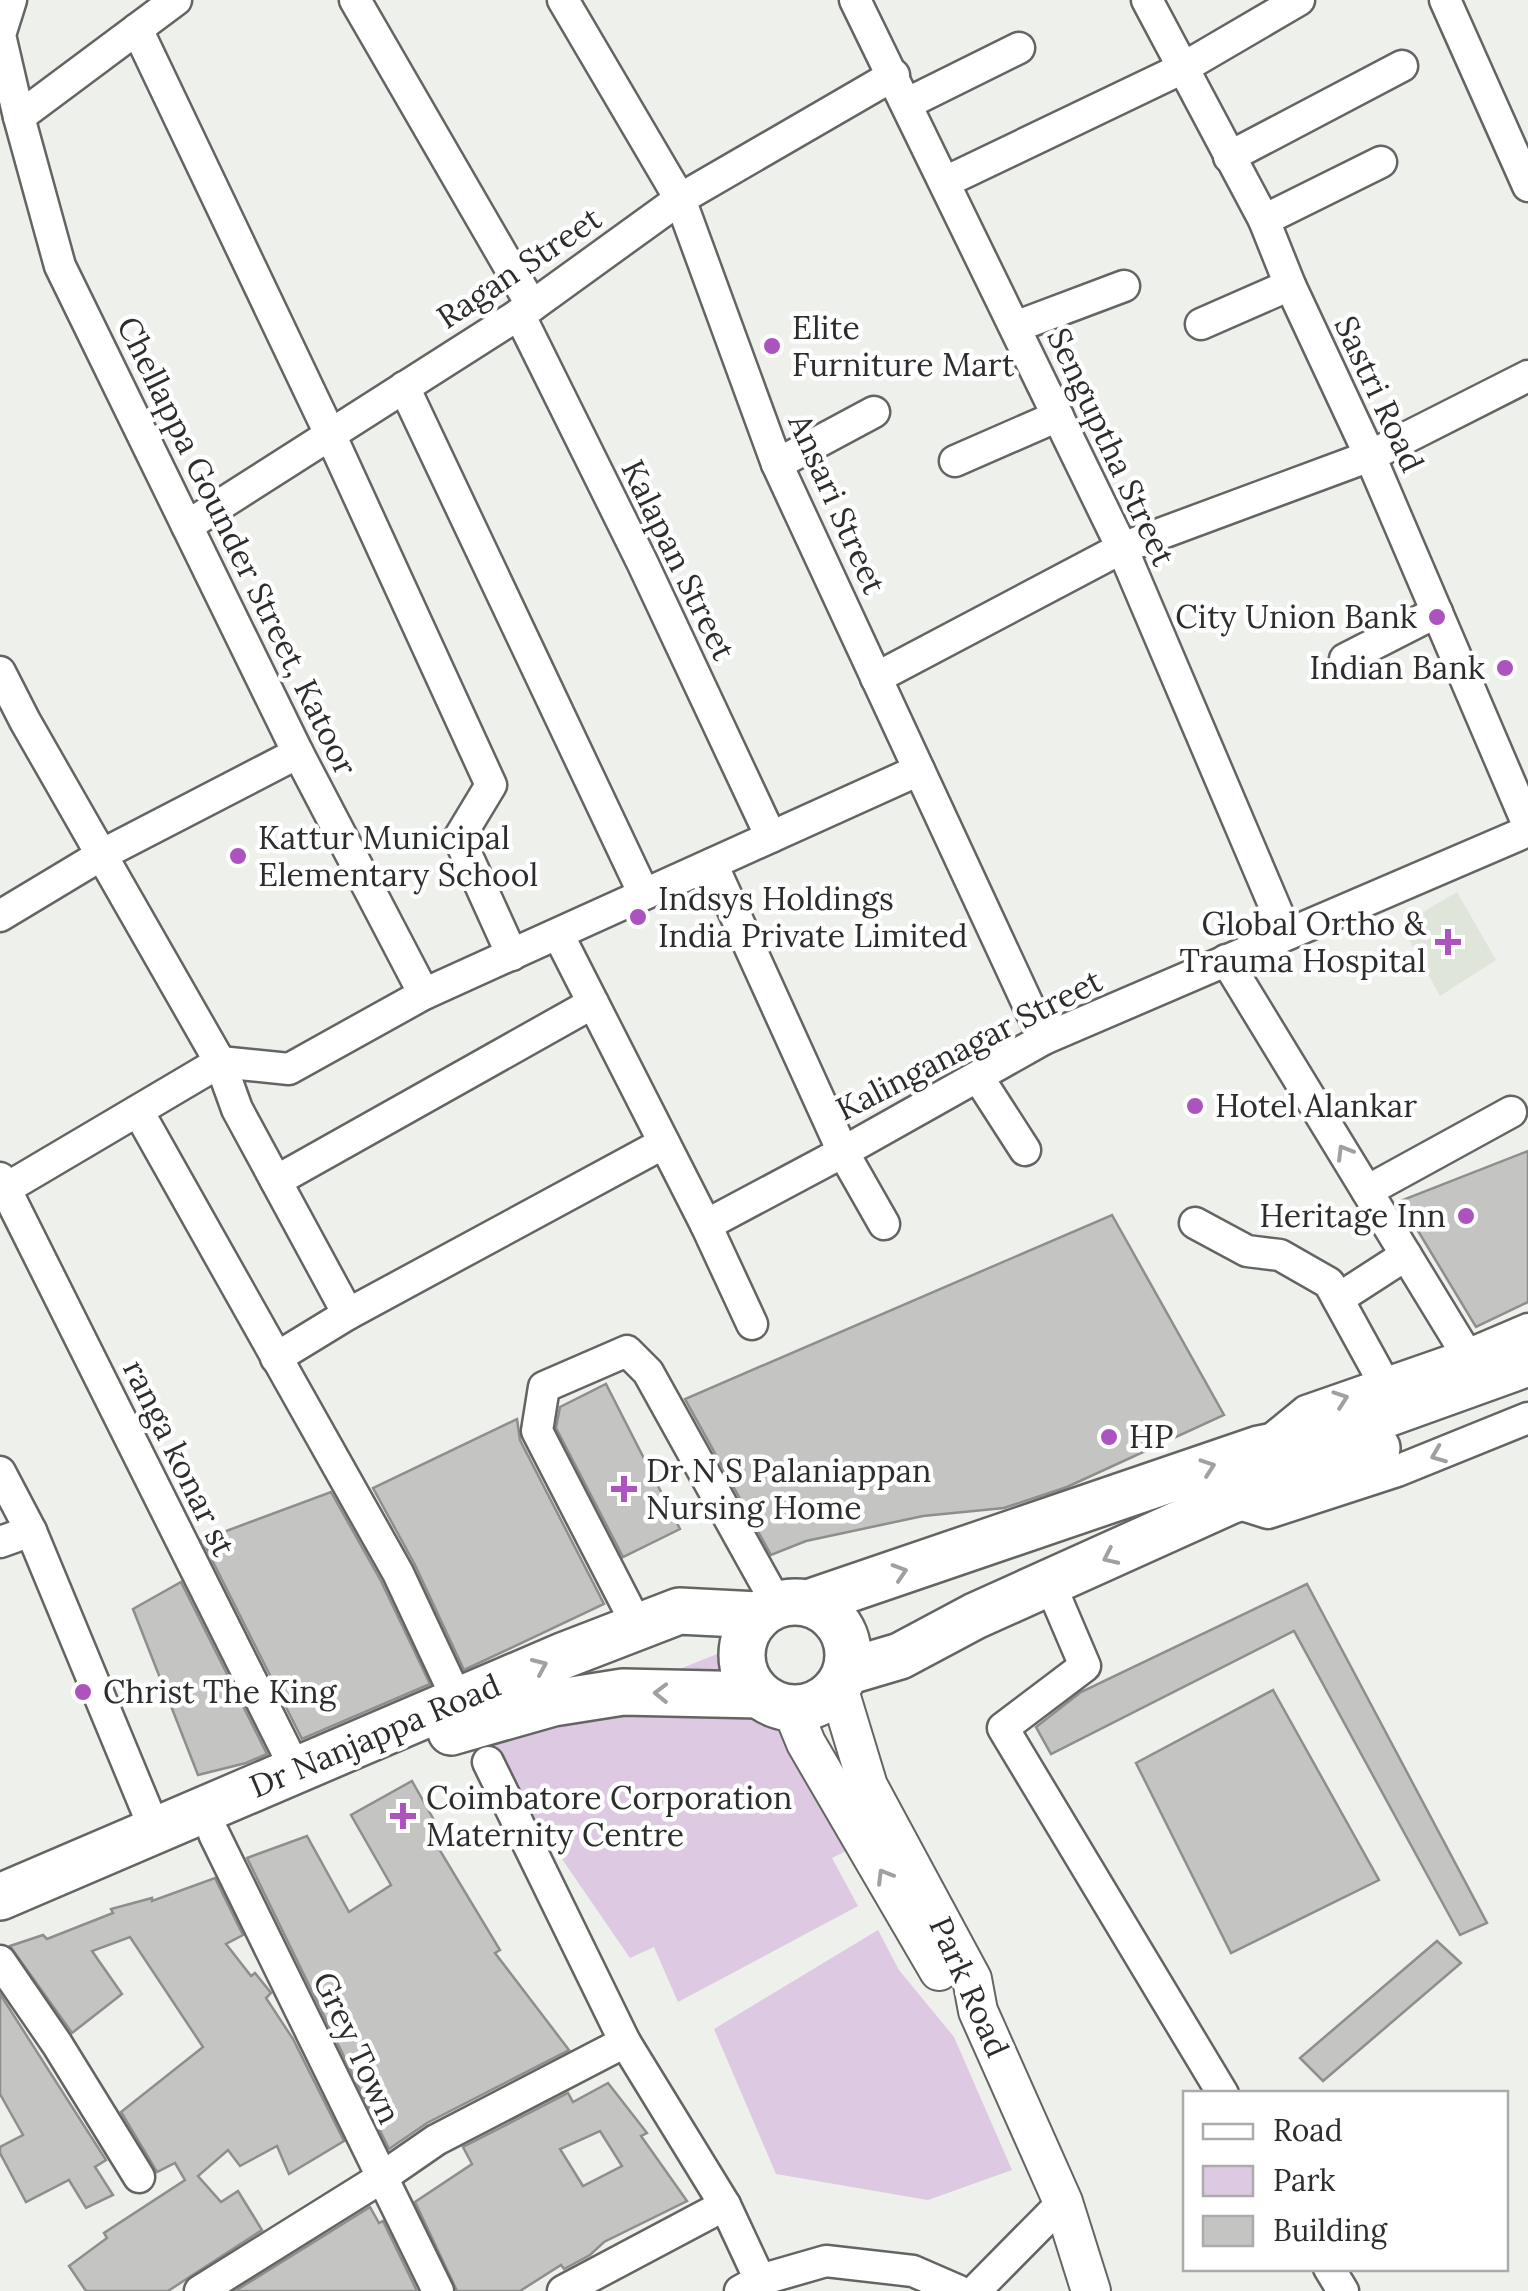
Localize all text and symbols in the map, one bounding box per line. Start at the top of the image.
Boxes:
street label: Ragan Street [429,197,609,338]
place label: Elite Furniture Mart [792,307,1015,385]
street label: Sastri Road [1326,309,1433,478]
street label: Chellappa Gounder Street, Katoor [108,310,367,782]
street label: Senguptha Street [1038,321,1185,573]
marker: Elite Furniture Mart [761,335,783,357]
street label: Ansari Street [779,406,896,601]
street label: Kalapan Street [612,453,745,667]
place label: City Union Bank [1175,596,1417,637]
marker: City Union Bank [1426,606,1448,628]
place label: Indian Bank [1310,647,1485,688]
marker: Indian Bank [1494,657,1516,679]
place label: Kattur Municipal Elementary School [258,817,538,895]
marker: Kattur Municipal Elementary School [227,845,249,867]
place label: Indsys Holdings India Private Limited [658,878,968,956]
place label: Global Ortho & Trauma Hospital [1179,903,1427,981]
marker: Indsys Holdings India Private Limited [627,906,649,928]
marker: Global Ortho & Trauma Hospital [1435,929,1461,955]
street label: Kalinganagar Street [829,960,1109,1129]
place label: Hotel Alankar [1215,1085,1417,1126]
marker: Hotel Alankar [1184,1095,1206,1117]
one-way arrow [1337,1145,1356,1163]
place label: Heritage Inn [1260,1195,1446,1236]
marker: Heritage Inn [1455,1205,1477,1227]
street label: ranga konar st [114,1353,245,1563]
one-way arrow [1331,1390,1348,1410]
place label: HP [1129,1416,1173,1457]
marker: HP [1098,1426,1120,1448]
one-way arrow [1430,1444,1447,1464]
place label: Dr N S Palaniappan Nursing Home [646,1450,931,1528]
one-way arrow [1198,1458,1215,1479]
marker: Dr N S Palaniappan Nursing Home [611,1476,637,1502]
one-way arrow [1102,1544,1120,1564]
one-way arrow [891,1564,908,1584]
one-way arrow [530,1658,548,1678]
street label: Dr Nanjappa Road [243,1664,506,1807]
place label: Christ The King [103,1671,338,1712]
marker: Christ The King [72,1681,94,1703]
one-way arrow [653,1682,669,1703]
place label: Coimbatore Corporation Maternity Centre [426,1777,792,1855]
marker: Coimbatore Corporation Maternity Centre [390,1803,416,1829]
one-way arrow [877,1869,896,1887]
street label: Park Road [920,1910,1019,2063]
street label: Grey Town [304,1965,410,2130]
legend [1183,2091,1508,2271]
text: Road [1273,2111,1343,2149]
text: Park [1273,2161,1335,2199]
text: Building [1273,2211,1389,2250]

